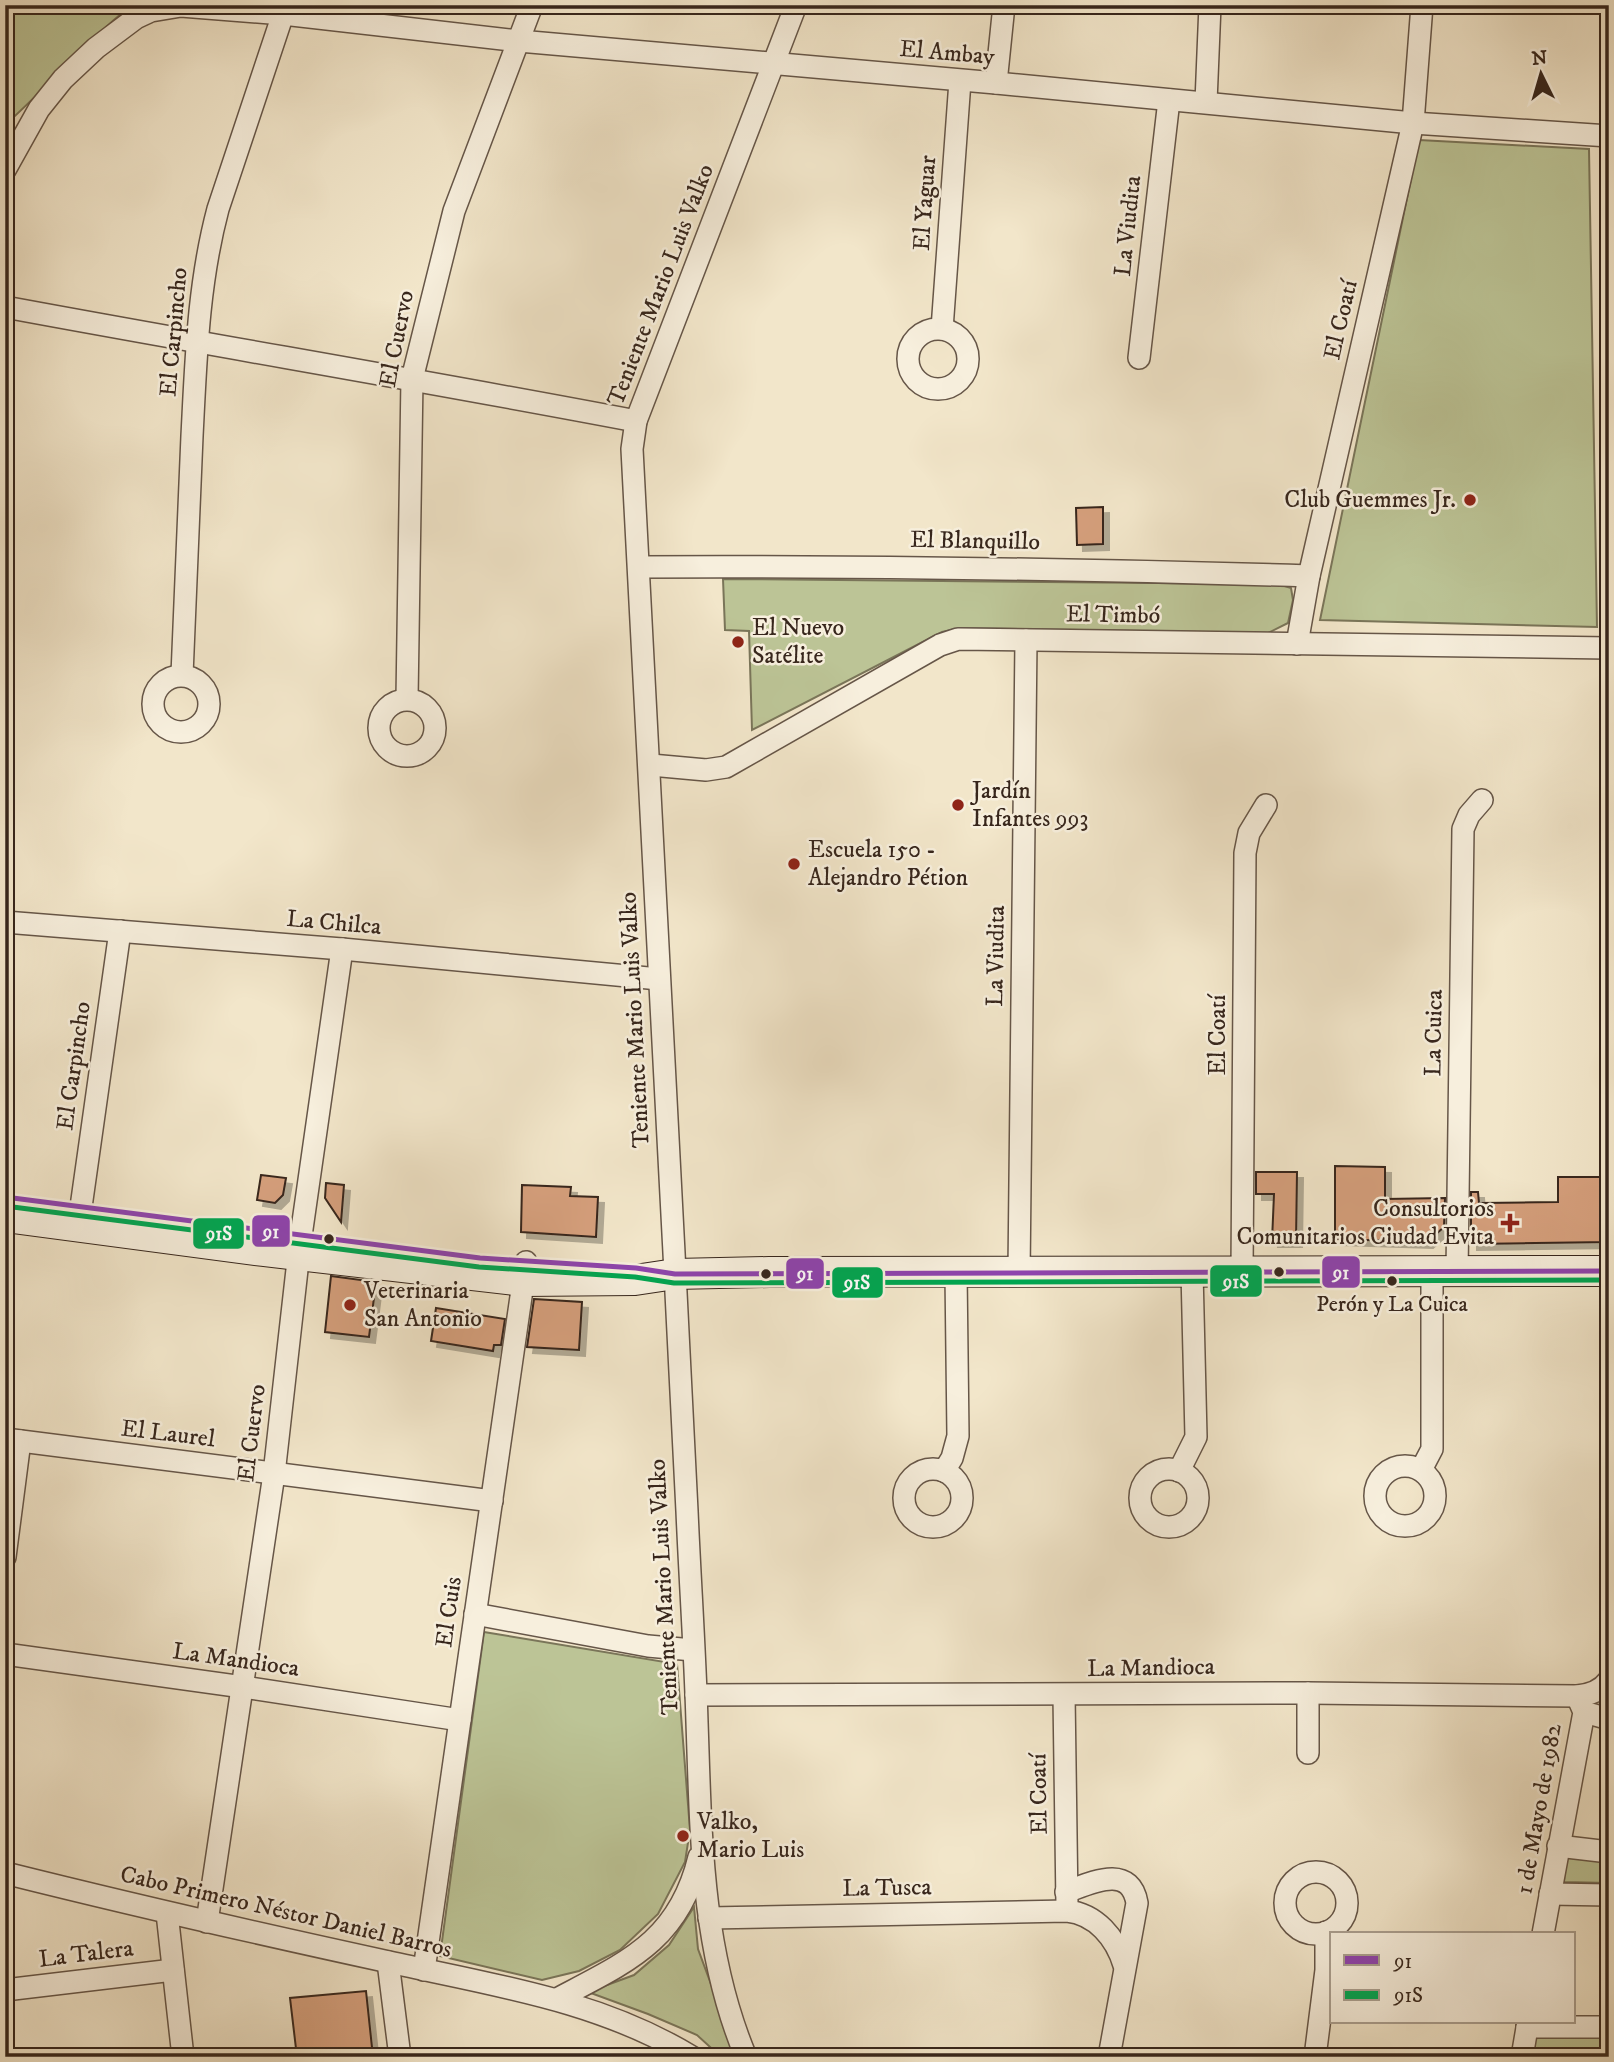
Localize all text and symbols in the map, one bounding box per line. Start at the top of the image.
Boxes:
street label: El Ambay [898,34,996,72]
north arrow [1506,38,1576,108]
text: N [1531,46,1549,71]
street label: El Yaguar [907,154,943,252]
street label: Teniente Mario Luis Valko [601,160,721,410]
street label: La Viudita [1108,173,1148,278]
street label: El Carpincho [153,266,195,398]
street label: El Coatí [1317,275,1365,363]
street label: El Cuervo [373,288,421,390]
place label: Club Guemmes Jr. [1284,485,1456,515]
marker: Club Guemmes Jr. [1462,492,1478,508]
street label: El Blanquillo [910,525,1040,557]
street label: El Timbó [1066,599,1160,631]
place label: El Nuevo Satélite [752,613,844,671]
marker: El Nuevo Satélite [730,634,746,650]
place label: Jardín Infantes 993 [970,776,1088,834]
marker: Jardín Infantes 993 [950,797,966,813]
place label: Escuela 150 - Alejandro Pétion [808,835,969,893]
marker: Escuela 150 - Alejandro Pétion [786,856,802,872]
street label: Teniente Mario Luis Valko [613,891,657,1149]
street label: La Chilca [285,904,383,942]
street label: La Viudita [980,904,1012,1007]
street label: La Cuica [1418,988,1450,1077]
street label: El Coatí [1203,993,1233,1076]
street label: El Carpincho [50,1000,98,1132]
place label: Consultorios Comunitarios Ciudad Evita [1236,1194,1495,1252]
marker: Consultorios Comunitarios Ciudad Evita [1500,1213,1520,1233]
line badge: 91 [251,1214,291,1248]
line badge: 91S [192,1217,245,1250]
text: 91 [261,1221,279,1244]
text: 91S [204,1223,232,1246]
unlabelled marker [322,1232,336,1246]
line badge: 91 [1321,1255,1361,1289]
line badge: 91 [785,1257,825,1290]
text: 91 [1331,1262,1349,1285]
text: 91 [795,1263,813,1286]
line badge: 91S [1209,1264,1263,1298]
unlabelled marker [1272,1265,1286,1279]
line badge: 91S [831,1266,884,1299]
unlabelled marker [759,1267,773,1281]
text: 91S [1221,1271,1249,1294]
text: 91S [842,1272,870,1295]
marker: Perón y La Cuica [1385,1274,1399,1288]
place label: Veterinaria San Antonio [363,1276,482,1334]
place label: Perón y La Cuica [1316,1291,1468,1318]
marker: Veterinaria San Antonio [342,1297,358,1313]
street label: El Cuervo [231,1382,273,1484]
street label: El Laurel [119,1413,218,1455]
street label: Teniente Mario Luis Valko [642,1458,686,1716]
street label: El Cuis [429,1575,469,1649]
street label: La Mandioca [171,1636,302,1684]
street label: La Mandioca [1087,1652,1216,1684]
street label: 1 de Mayo de 1982 [1509,1721,1569,1897]
street label: El Coatí [1023,1751,1055,1835]
place label: Valko, Mario Luis [696,1807,804,1865]
marker: Valko, Mario Luis [675,1828,691,1844]
street label: Cabo Primero Néstor Daniel Barros [117,1859,455,1965]
street label: La Tusca [842,1872,933,1904]
legend [1330,1932,1576,2024]
street label: La Talera [37,1933,136,1975]
text: 91 [1393,1949,1412,1975]
text: 91S [1393,1983,1423,2009]

